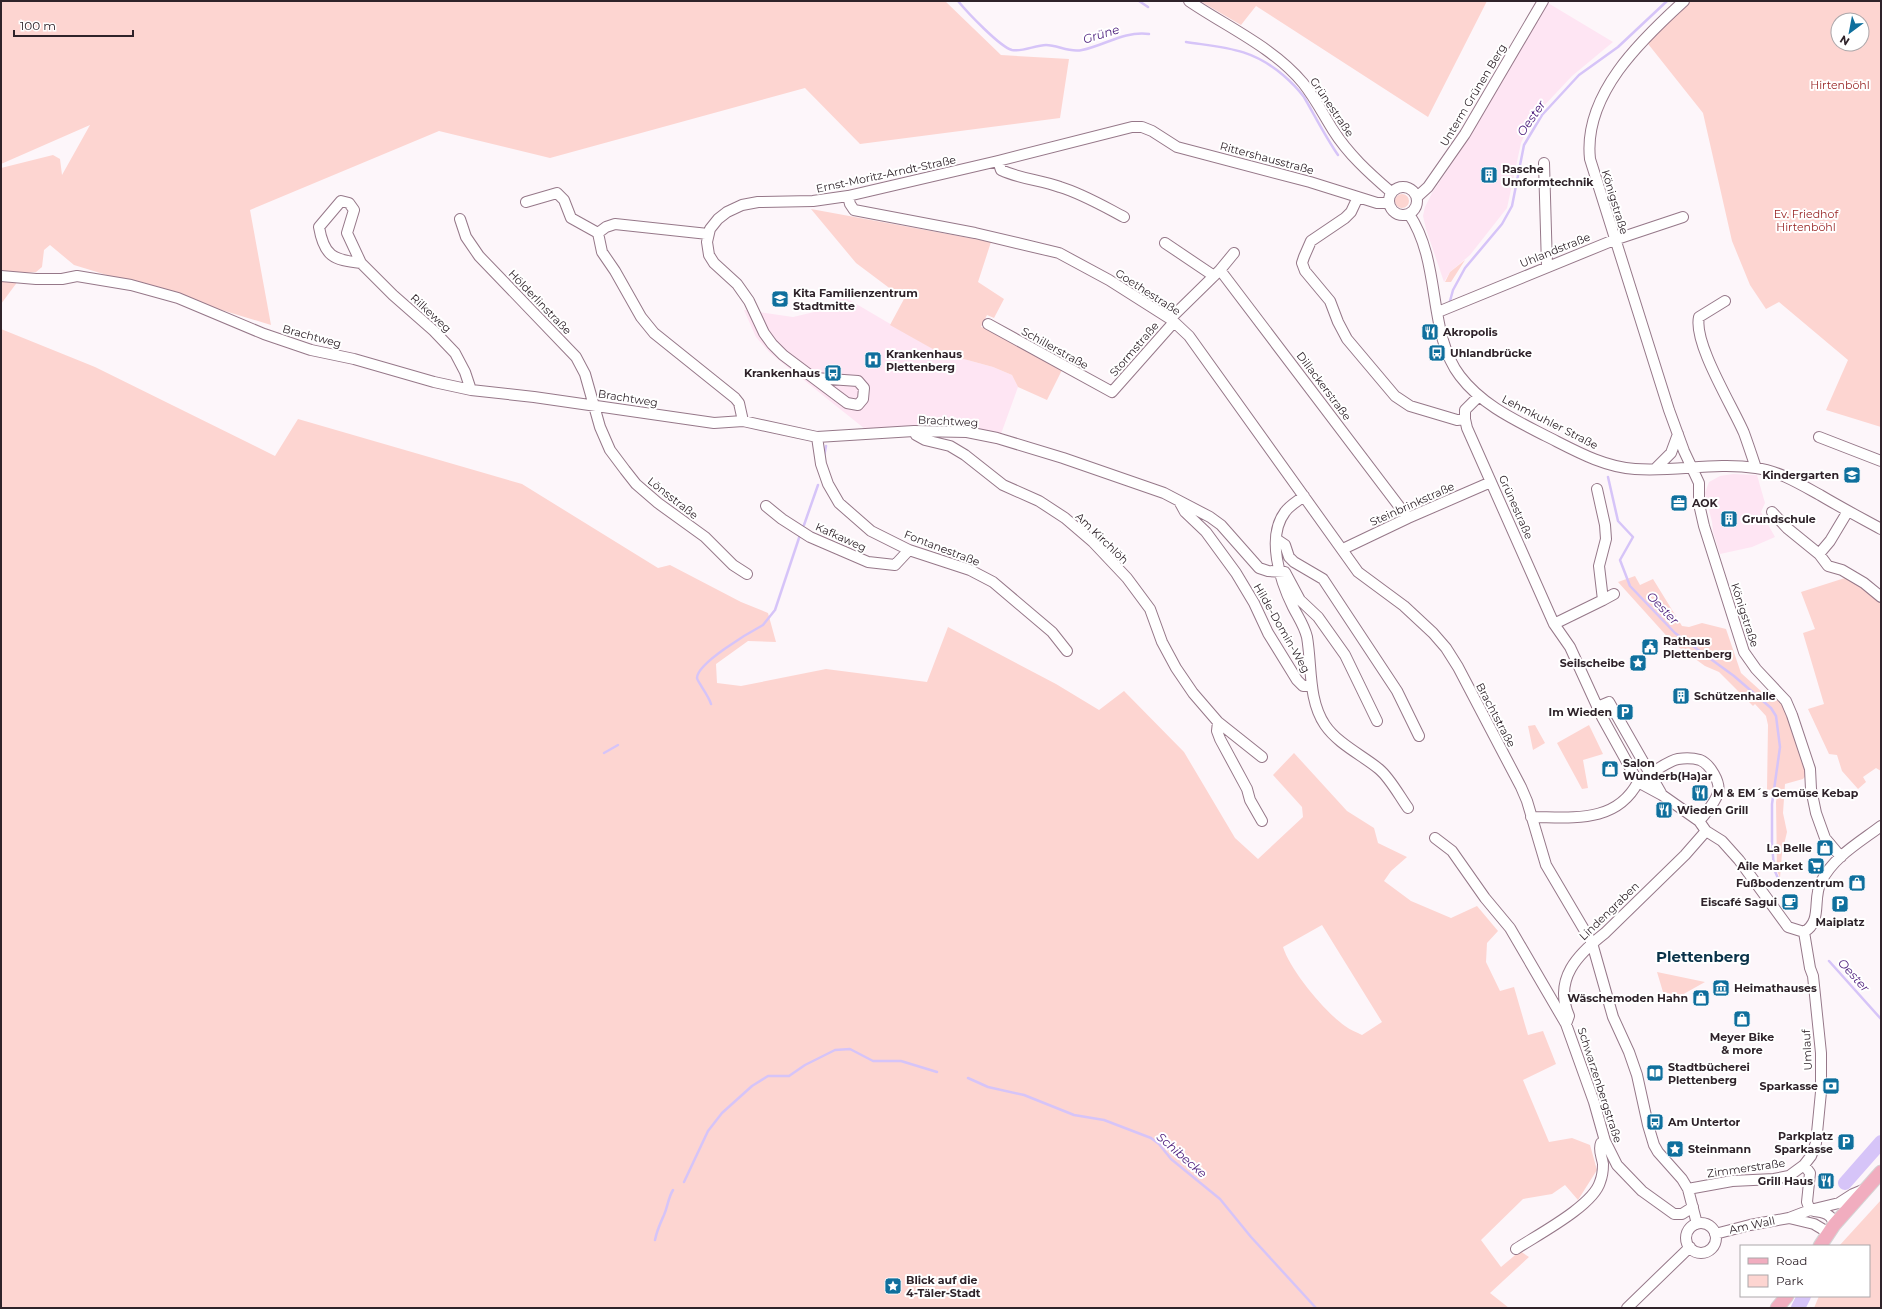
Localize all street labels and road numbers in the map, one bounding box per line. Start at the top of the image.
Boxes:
street label: Unterm Grünen Berg [1437,41,1509,149]
street label: Grünestraße [1307,75,1357,140]
street label: Rittershausstraße [1218,139,1316,177]
street label: Ernst-Moritz-Arndt-Straße [815,152,958,196]
street label: Königstraße [1599,168,1632,236]
street label: Uhlandstraße [1518,229,1593,270]
street label: Goethestraße [1113,266,1184,318]
street label: Hölderlinstraße [505,267,575,338]
street label: Rilkeweg [408,291,454,335]
street label: Stormstraße [1106,318,1162,379]
street label: Brachtweg [281,321,343,351]
street label: Schillerstraße [1019,324,1091,372]
street label: Dillackerstraße [1294,349,1355,423]
street label: Brachtweg [597,386,659,410]
street label: Lehmkuhler Straße [1500,392,1601,452]
street label: Brachtweg [918,412,978,430]
street label: Grünestraße [1496,473,1537,542]
street label: Lönsstraße [645,474,701,522]
street label: Steinbrinkstraße [1368,479,1457,529]
street label: Am Kirchlöh [1073,509,1131,567]
street label: Kafkaweg [813,520,869,554]
street label: Fontanestraße [902,527,982,569]
street label: Hilde-Domin-Weg [1251,581,1313,675]
street label: Königstraße [1728,581,1762,649]
street label: Brachtstraße [1473,680,1519,750]
street label: Lindengraben [1576,879,1642,943]
street label: Schwarzenbergstraße [1575,1026,1625,1145]
street label: Umlauf [1799,1028,1815,1071]
street label: Zimmerstraße [1706,1156,1786,1180]
street label: Am Wall [1728,1213,1776,1237]

